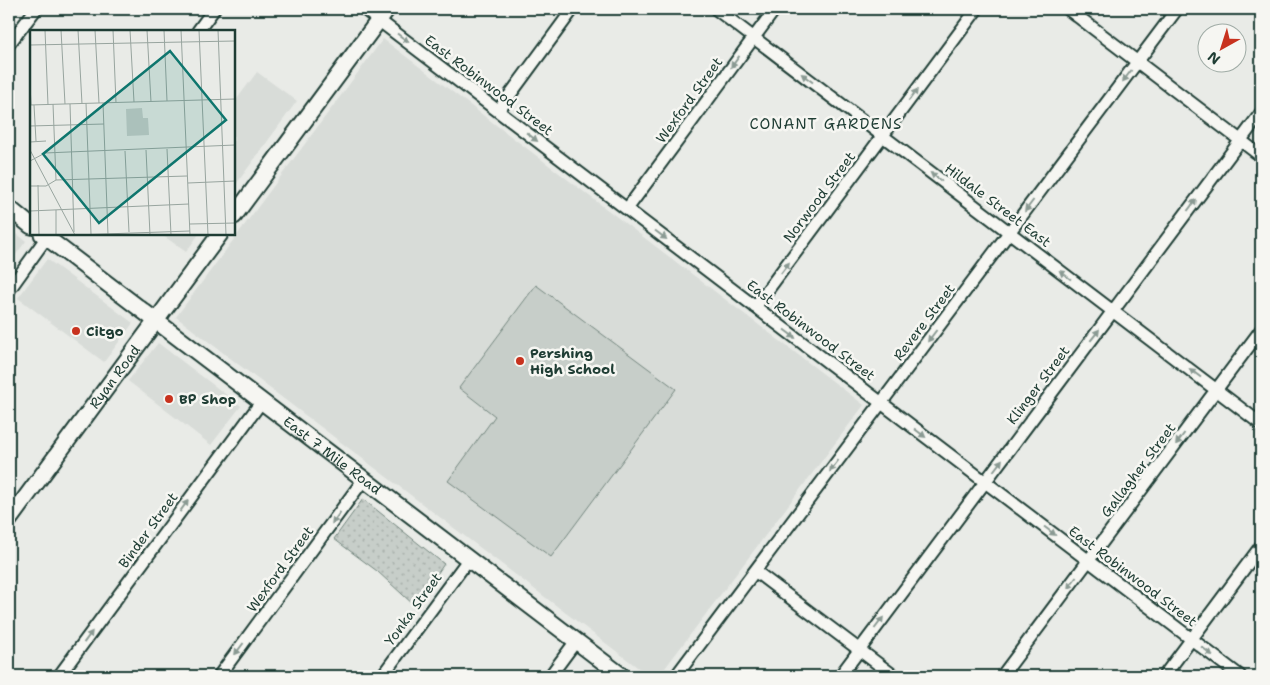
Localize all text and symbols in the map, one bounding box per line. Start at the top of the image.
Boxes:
north arrow [1198,22,1248,72]
inset map [30,30,235,235]
street label: East Robinwood Street [421,31,557,139]
one-way arrow [396,33,409,44]
text: N [1204,48,1224,69]
street label: Wexford Street [652,53,726,147]
one-way arrow [730,55,741,68]
one-way arrow [1121,69,1132,82]
one-way arrow [800,73,814,83]
one-way arrow [908,88,918,102]
district label: CONANT GARDENS [750,114,902,134]
one-way arrow [525,132,539,142]
street label: Norwood Street [779,148,859,246]
street label: Hildale Street East [941,159,1055,251]
one-way arrow [930,171,943,182]
one-way arrow [1187,198,1197,212]
one-way arrow [1024,199,1034,213]
one-way arrow [654,230,668,240]
one-way arrow [779,262,790,275]
one-way arrow [1058,270,1072,280]
street label: East Robinwood Street [743,276,879,384]
street label: Revere Street [889,280,959,364]
place label: Citgo [86,322,124,340]
marker: Citgo [70,325,82,337]
one-way arrow [784,328,797,339]
one-way arrow [927,329,937,343]
one-way arrow [1089,329,1100,342]
street label: Ryan Road [85,341,144,412]
street label: Klinger Street [1003,342,1073,428]
place label: Pershing High School [530,344,615,378]
marker: Pershing High School [514,355,526,367]
one-way arrow [1189,368,1202,379]
place label: BP Shop [179,390,236,408]
marker: BP Shop [163,393,175,405]
street label: East 7 Mile Road [280,412,385,498]
street label: Gallagher Street [1097,419,1179,521]
one-way arrow [913,427,926,438]
one-way arrow [1174,432,1185,445]
one-way arrow [829,459,840,472]
one-way arrow [992,459,1003,472]
street label: Binder Street [114,488,182,572]
one-way arrow [179,499,189,513]
one-way arrow [331,511,341,525]
street label: Wexford Street [243,522,317,616]
street label: East Robinwood Street [1065,522,1201,630]
one-way arrow [1043,526,1057,536]
street label: Yonka Street [380,569,446,649]
one-way arrow [1067,576,1077,590]
one-way arrow [874,617,885,630]
one-way arrow [82,631,93,644]
one-way arrow [234,642,244,656]
one-way arrow [1200,646,1213,656]

